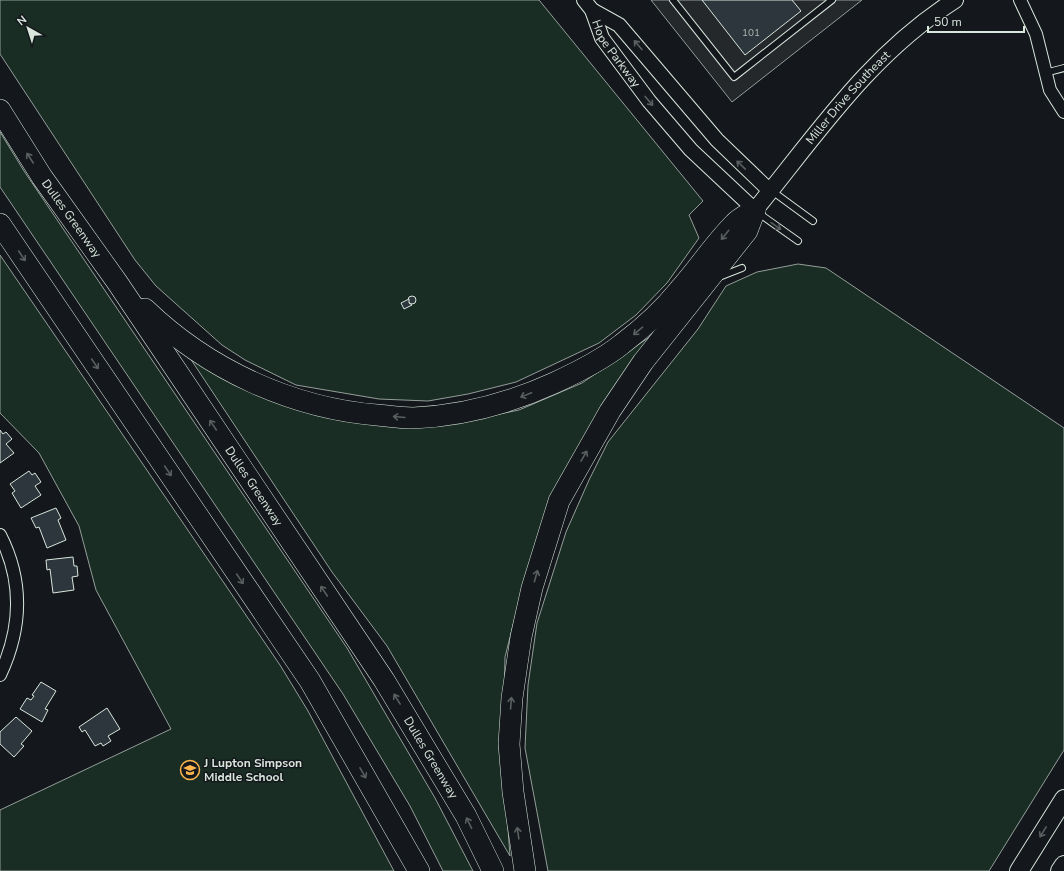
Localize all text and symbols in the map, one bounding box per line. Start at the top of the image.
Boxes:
north arrow [8,8,48,48]
scale bar [928,8,1024,34]
text: N [14,12,30,29]
text: 50 m [934,14,962,30]
street label: Hope Parkway [588,18,645,91]
house number: 101 [742,26,760,40]
one-way arrow [633,40,642,51]
street label: Miller Drive Southeast [802,47,894,148]
one-way arrow [645,95,654,106]
one-way arrow [26,153,34,164]
one-way arrow [736,160,746,169]
street label: Dulles Greenway [38,176,106,262]
one-way arrow [770,222,781,230]
one-way arrow [721,229,730,240]
one-way arrow [18,250,26,261]
one-way arrow [633,326,643,335]
one-way arrow [90,358,99,369]
one-way arrow [520,392,532,400]
one-way arrow [393,413,406,421]
one-way arrow [209,420,217,431]
street label: Dulles Greenway [221,443,287,530]
one-way arrow [581,450,589,462]
one-way arrow [164,465,172,477]
one-way arrow [533,569,540,582]
one-way arrow [237,573,245,585]
one-way arrow [320,586,328,597]
one-way arrow [392,693,400,705]
one-way arrow [508,697,515,710]
street label: Dulles Greenway [400,714,462,802]
place label: J Lupton Simpson Middle School [203,755,302,785]
school or university icon: J Lupton Simpson Middle School [179,759,201,781]
one-way arrow [360,767,367,779]
one-way arrow [465,818,473,830]
one-way arrow [1039,826,1047,838]
one-way arrow [514,827,522,840]

